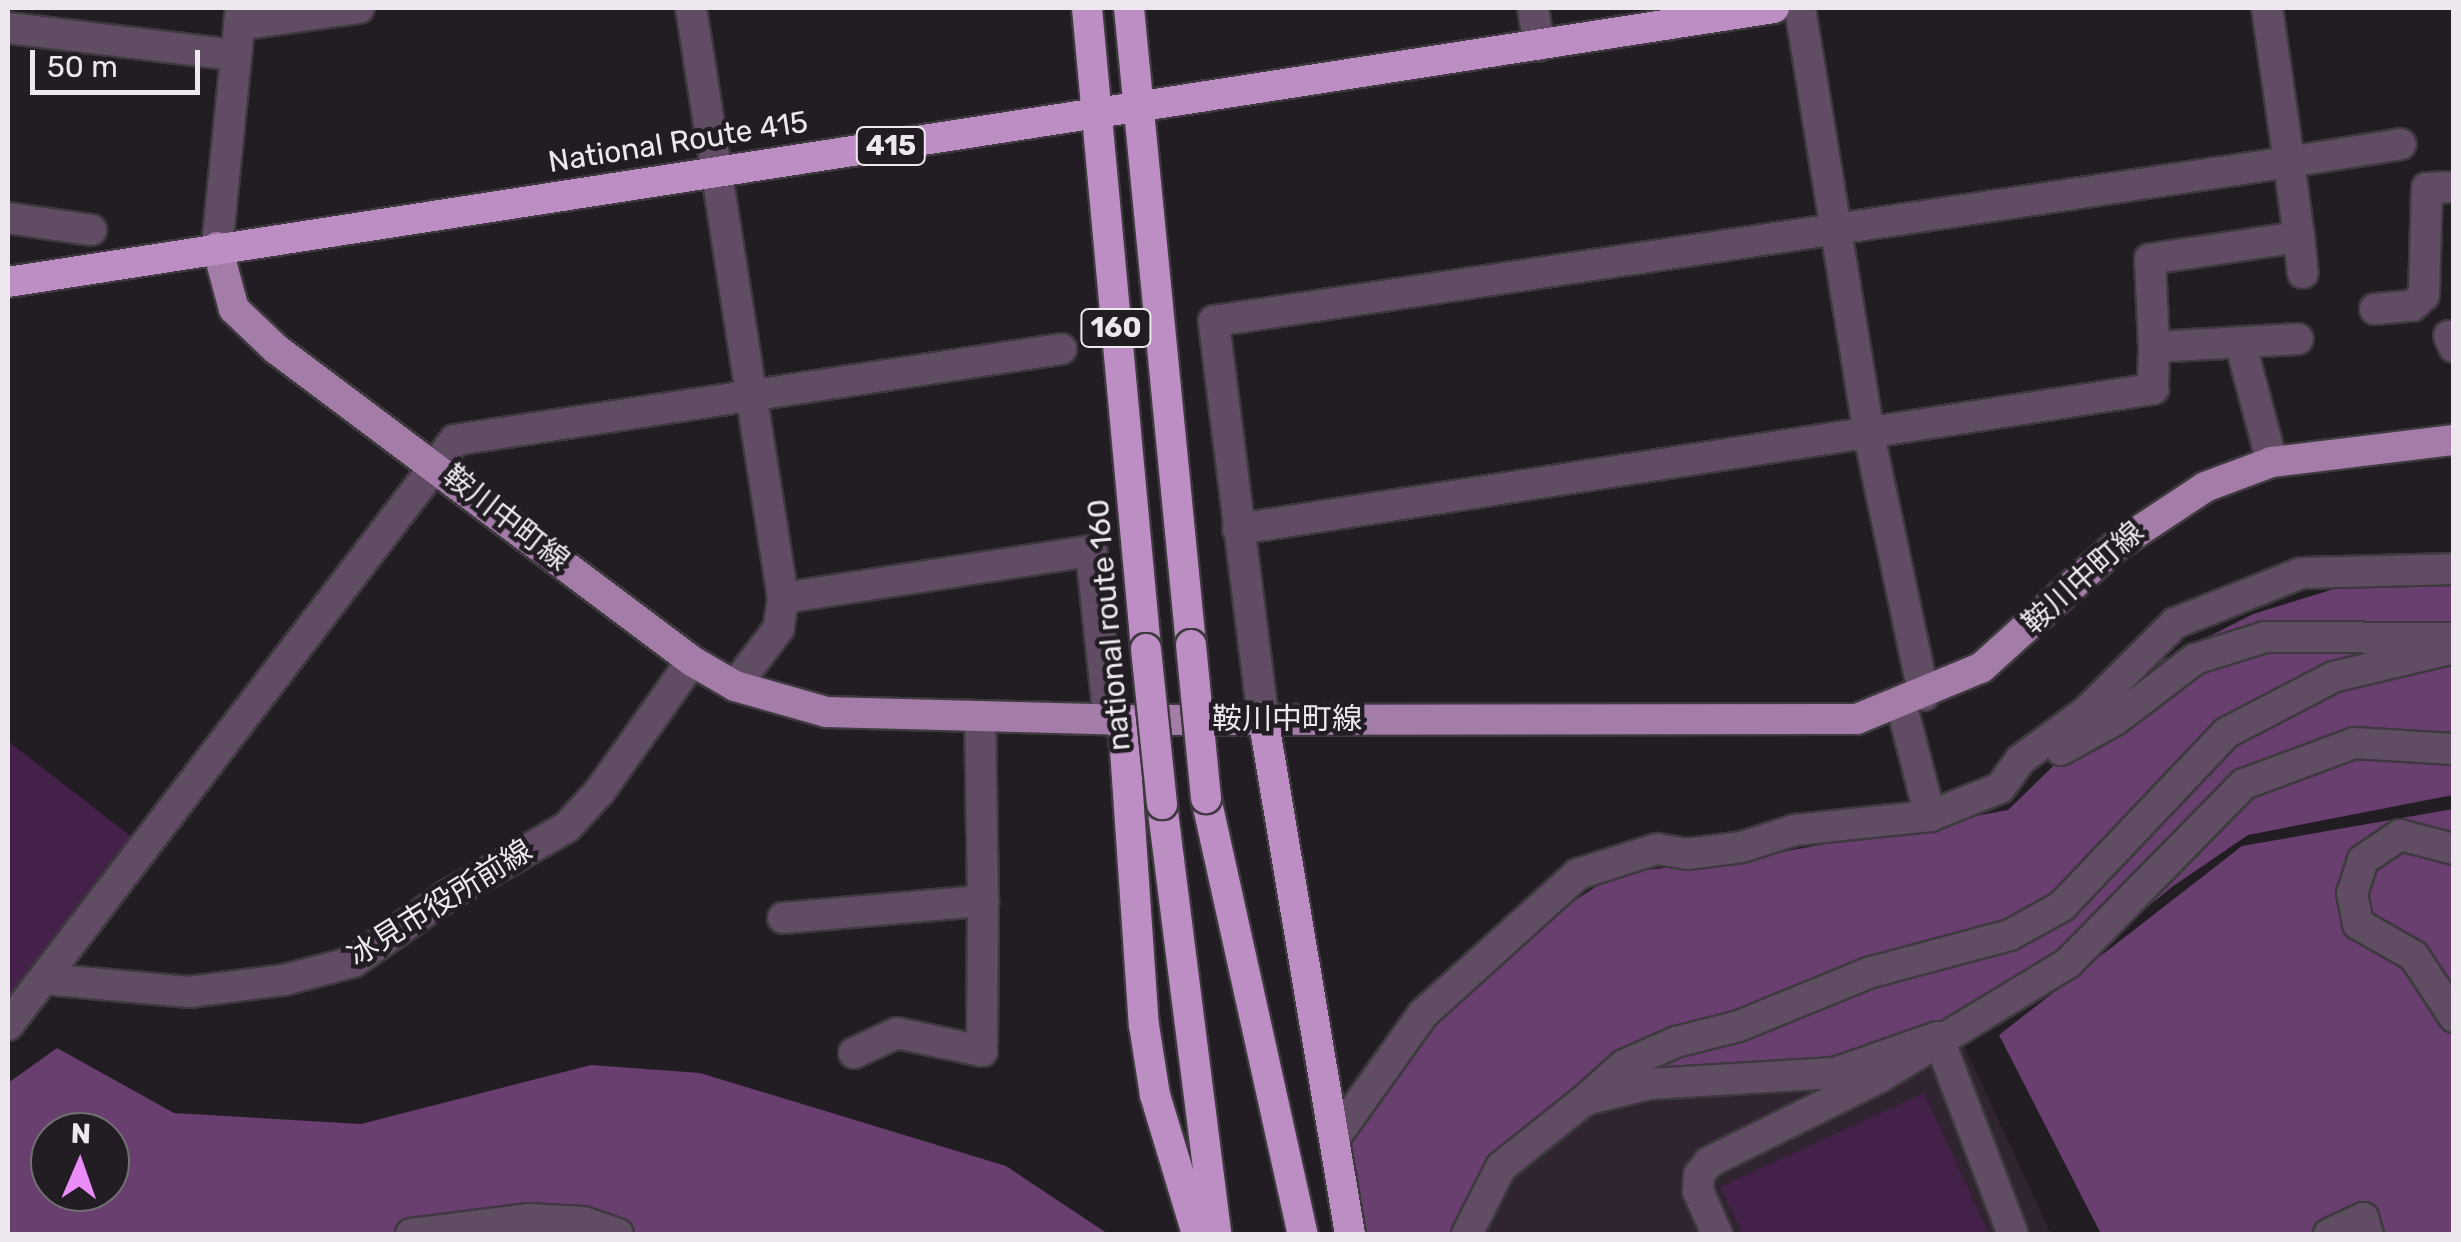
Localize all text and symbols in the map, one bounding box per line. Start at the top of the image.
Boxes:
scale bar [35,30,205,92]
text: 50 m [47,49,118,85]
street label: National Route 415 [546,104,810,180]
road number: 415 [854,123,928,169]
road number: 160 [1078,305,1154,351]
street label: 鞍川中町線 [436,458,576,578]
street label: national route 160 [1080,498,1138,752]
street label: 鞍川中町線 [2015,514,2151,642]
street label: 鞍川中町線 [1212,701,1362,737]
street label: 冰見市役所前線 [341,832,539,974]
north arrow [30,1112,130,1212]
text: N [70,1117,92,1150]

